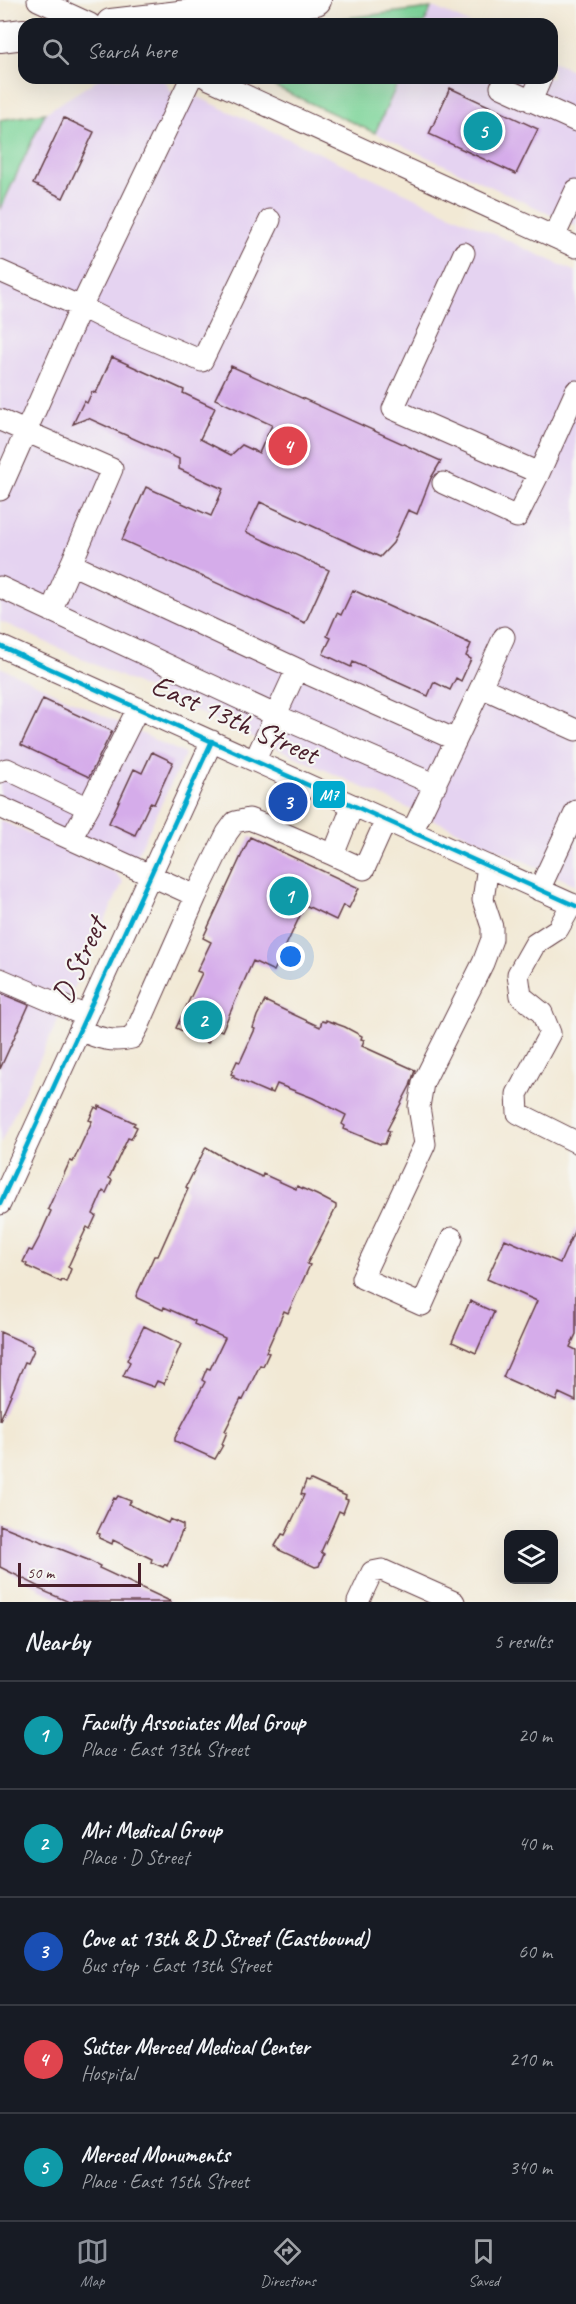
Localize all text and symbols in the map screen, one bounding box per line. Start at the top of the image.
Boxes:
search box [18,18,558,84]
icon: search [39,35,72,68]
text: Search here [87,37,177,65]
pin: 5 [464,108,502,154]
pin: 4 [268,424,308,468]
street label: East 13th Street [146,665,327,774]
pin: 3 [268,780,308,824]
line badge: M7 [312,780,346,809]
text: M7 [320,785,340,805]
pin: 1 [270,874,308,918]
street label: D Street [43,908,117,1009]
your location [276,942,305,971]
pin: 2 [184,998,222,1042]
map controls [504,1530,558,1584]
button: layers [504,1530,558,1584]
scale bar [18,1560,141,1588]
text: 50 m [27,1563,54,1583]
text: Nearby [24,1625,89,1658]
text: 5 results [493,1629,552,1654]
text: Faculty Associates Med Group [81,1709,305,1737]
text: 1 [39,1723,48,1748]
text: 20 m [518,1723,552,1748]
text: Place · East 13th Street [81,1737,249,1762]
text: Mri Medical Group [81,1817,222,1845]
text: 2 [39,1831,48,1856]
text: 40 m [518,1831,552,1856]
text: Place · D Street [81,1845,189,1870]
text: Cove at 13th & D Street (Eastbound) [81,1925,369,1953]
text: 3 [39,1939,48,1964]
text: 60 m [518,1939,552,1964]
text: Bus stop · East 13th Street [81,1953,271,1978]
text: Sutter Merced Medical Center [81,2033,310,2061]
text: 4 [39,2047,48,2072]
text: 210 m [509,2047,552,2072]
text: Hospital [81,2061,136,2086]
text: Merced Monuments [81,2141,230,2169]
text: 5 [39,2155,48,2180]
text: 340 m [509,2155,552,2180]
text: Place · East 15th Street [81,2169,249,2194]
tab: Map [76,2235,109,2291]
tab: Directions [260,2235,316,2291]
tab: Saved [467,2235,500,2291]

